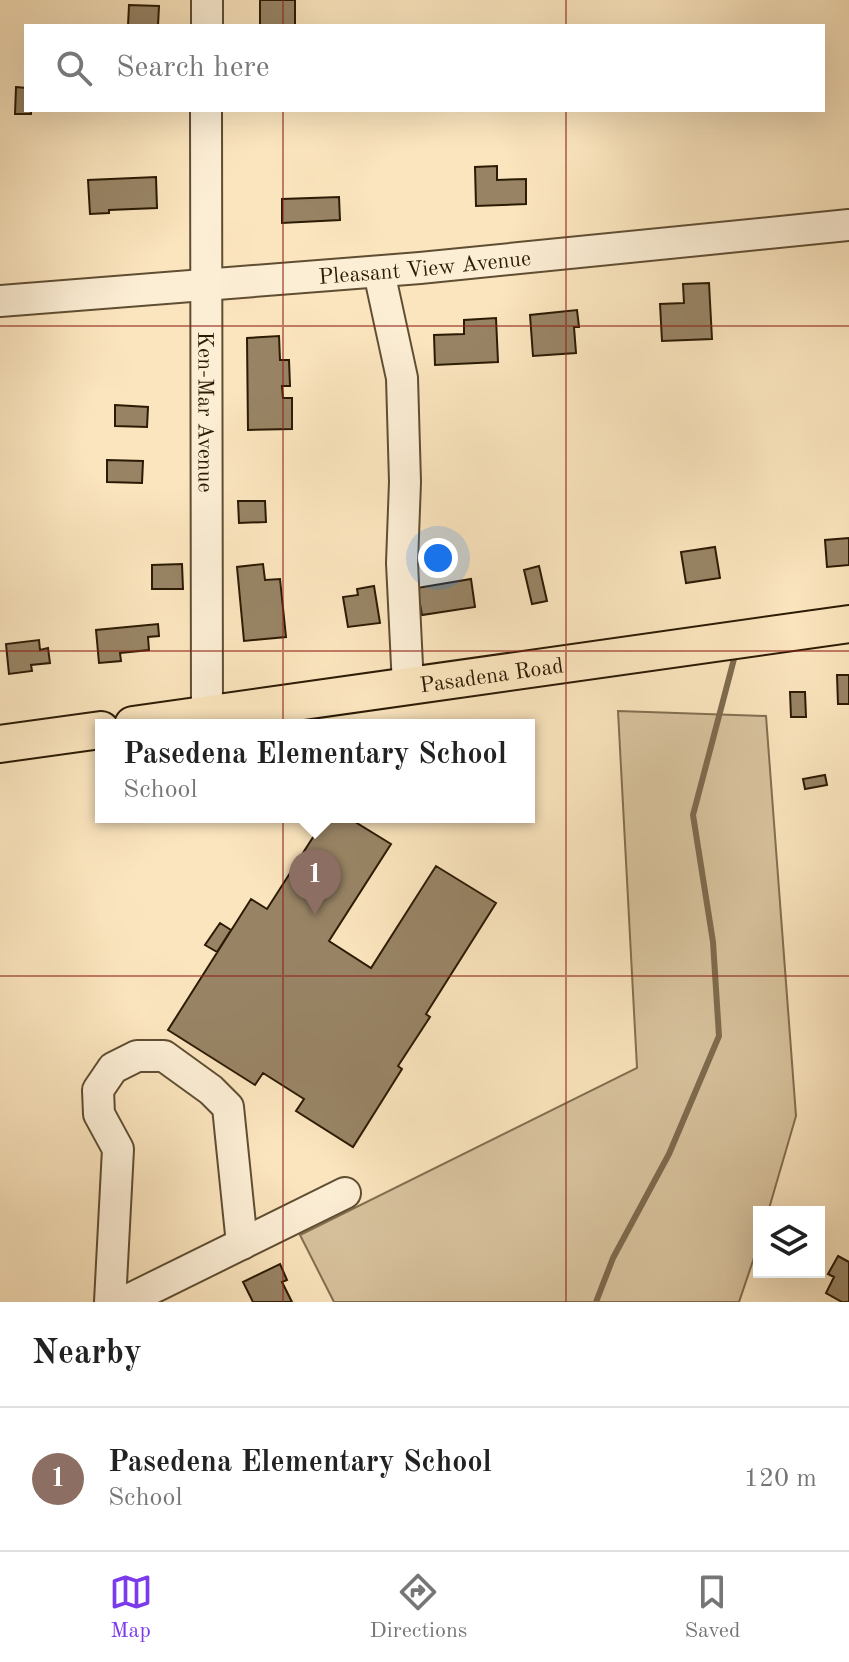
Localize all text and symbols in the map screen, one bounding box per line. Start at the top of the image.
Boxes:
search box [24,24,825,112]
icon: search [52,46,96,90]
text: Search here [116,53,270,83]
street label: Pleasant View Avenue [318,248,532,289]
street label: Ken-Mar Avenue [193,331,216,493]
your location [418,538,458,578]
street label: Pasadena Road [418,655,565,697]
popup [95,719,535,823]
text: Pasedena Elementary School [123,740,507,770]
text: School [123,777,198,803]
pin: 1 [289,849,341,915]
map controls [753,1206,825,1278]
button: layers [753,1206,825,1278]
text: Nearby [32,1337,142,1371]
text: Pasedena Elementary School [108,1448,492,1478]
text: 1 [50,1466,66,1492]
text: 120 m [744,1466,817,1492]
text: School [108,1485,182,1511]
tab: Map [109,1570,153,1645]
tab: Directions [370,1570,467,1645]
tab: Saved [684,1570,740,1645]

